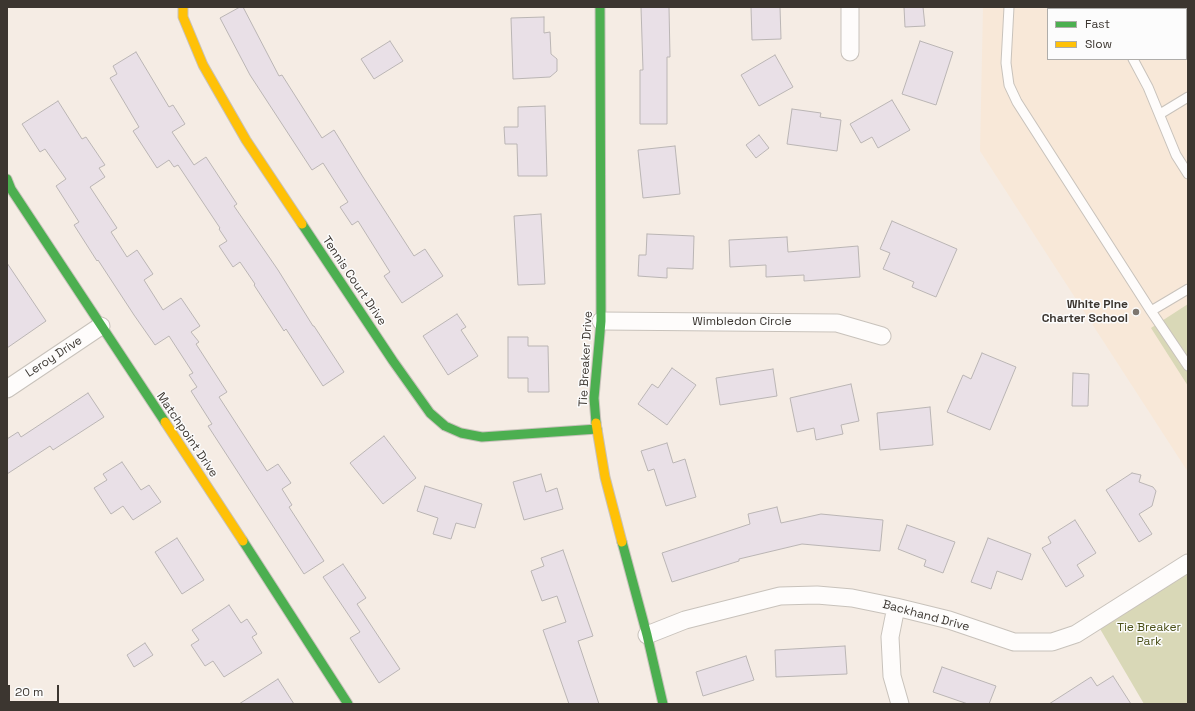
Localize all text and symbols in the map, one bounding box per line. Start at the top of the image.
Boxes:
legend [1047,8,1187,60]
text: Fast [1085,16,1110,32]
text: Slow [1085,36,1112,52]
street label: Tennis Court Drive [319,234,389,328]
place label: White Pine Charter School [1042,298,1128,326]
marker: White Pine Charter School [1131,307,1141,317]
street label: Tie Breaker Drive [576,311,596,407]
street label: Wimbledon Circle [692,315,792,329]
street label: Leroy Drive [23,333,85,381]
street label: Matchpoint Drive [153,390,221,480]
street label: Backhand Drive [881,597,971,635]
park label: Tie Breaker Park [1117,621,1181,649]
scale bar [10,677,61,703]
text: 20 m [15,684,43,700]

